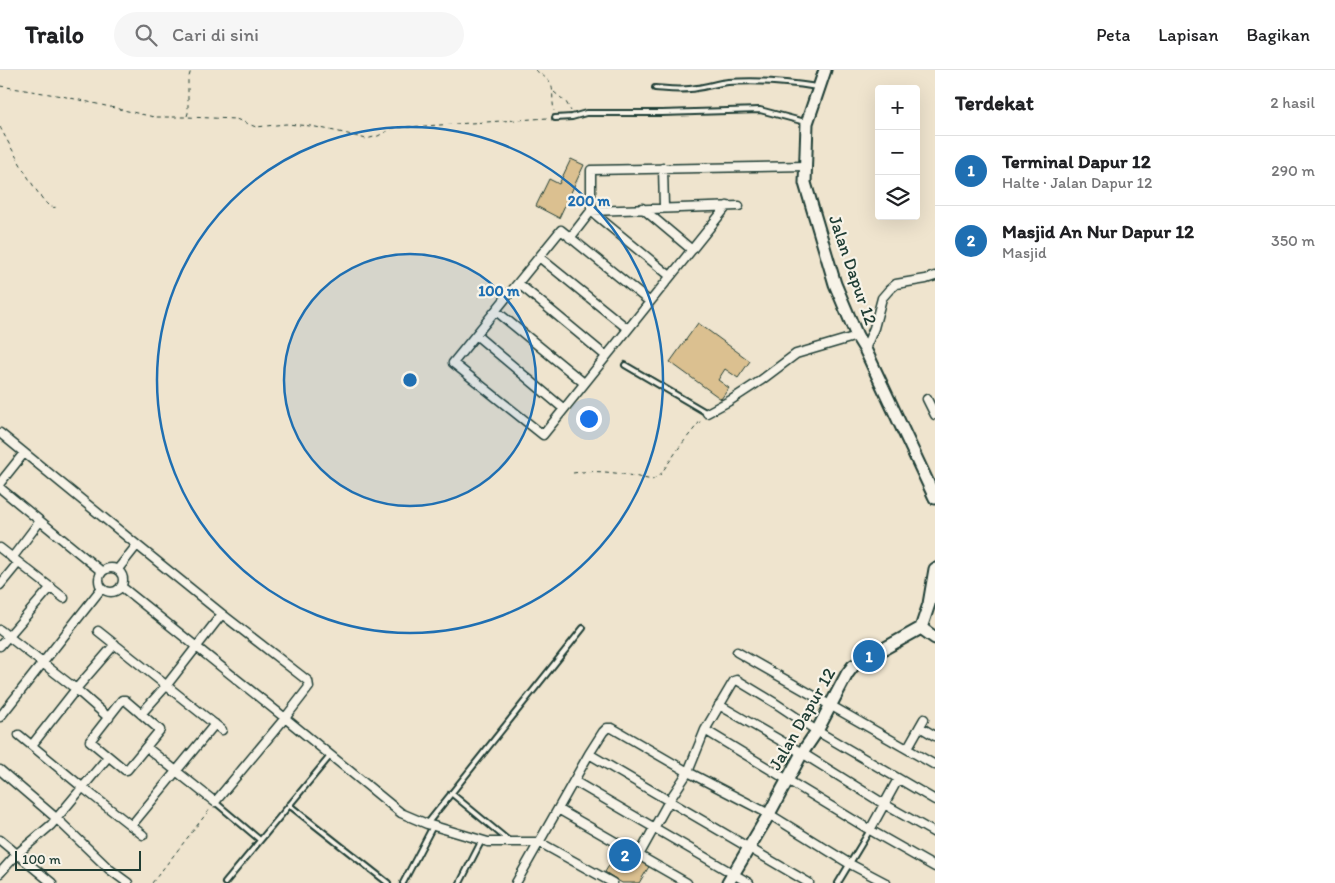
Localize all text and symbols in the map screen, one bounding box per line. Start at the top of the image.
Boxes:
search box [114,12,464,57]
text: Trailo [25,20,84,49]
icon: search [132,21,160,49]
text: Cari di sini [172,23,259,46]
text: Peta [1096,24,1130,46]
text: Lapisan [1158,24,1218,46]
text: Bagikan [1246,24,1310,46]
map controls [875,85,920,220]
button: + [875,85,920,130]
text: Terdekat [955,90,1034,115]
text: 2 hasil [1270,93,1315,112]
button: − [875,130,920,175]
text: Terminal Dapur 12 [1002,150,1151,173]
text: 1 [967,161,975,180]
text: 290 m [1271,161,1315,180]
text: Halte · Jalan Dapur 12 [1002,173,1152,192]
button: layers [875,175,920,220]
text: 200 m [568,192,611,210]
street label: Jalan Dapur 12 [824,212,882,328]
text: Masjid An Nur Dapur 12 [1002,220,1194,243]
text: 2 [967,231,975,250]
text: 350 m [1271,231,1315,250]
text: Masjid [1002,243,1047,262]
text: 100 m [478,282,520,300]
centre of rings [401,371,419,389]
your location [576,406,602,432]
pin: 1 [853,637,885,675]
street label: Jalan Dapur 12 [764,663,840,774]
pin: 2 [609,836,641,874]
scale bar [15,848,141,871]
text: 100 m [22,851,61,868]

